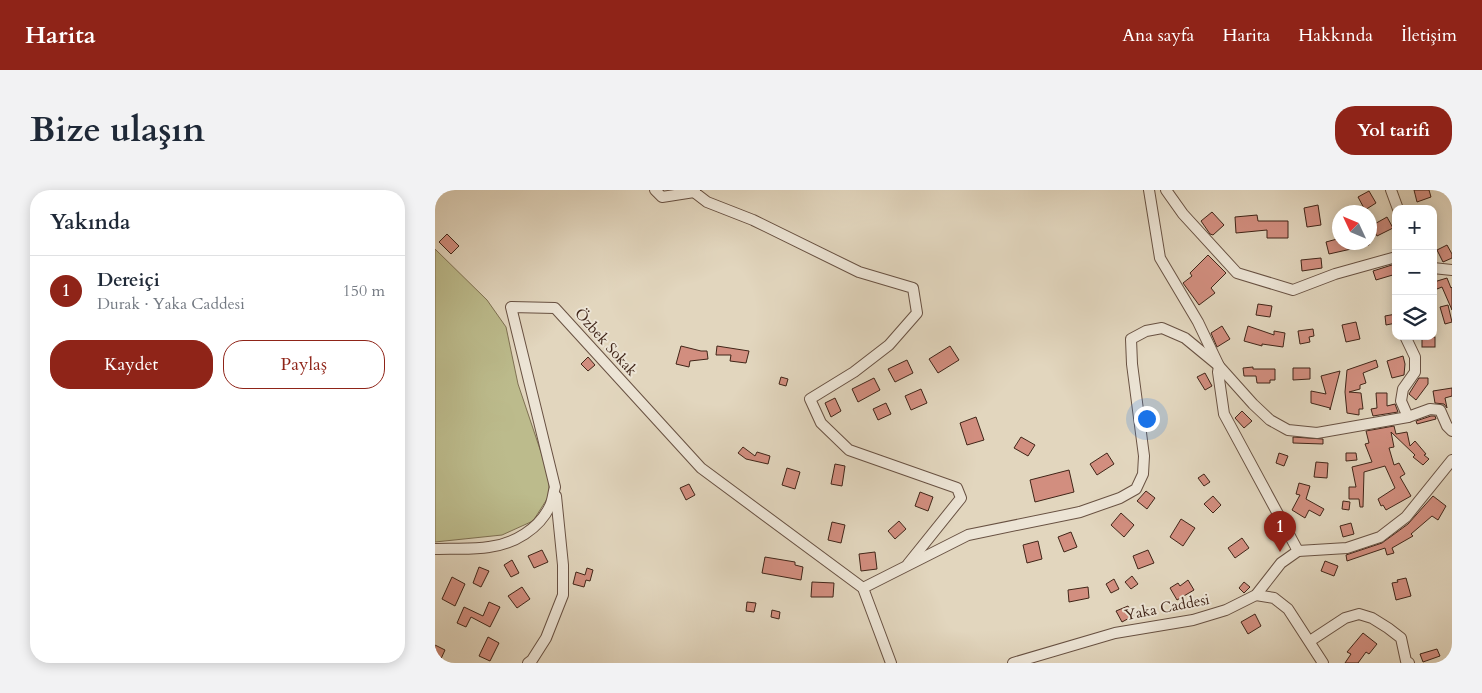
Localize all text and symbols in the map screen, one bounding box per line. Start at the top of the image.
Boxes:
text: Harita [25,19,96,52]
text: Ana sayfa [1122,23,1194,48]
text: Harita [1222,23,1270,48]
text: Hakkında [1298,23,1373,48]
text: İletişim [1401,23,1457,48]
text: Bize ulaşın [30,106,205,154]
button: Yol tarifi [1335,106,1452,155]
north arrow [1332,205,1377,250]
map controls [1392,205,1437,340]
button: + [1392,205,1437,250]
text: Yakında [50,208,130,237]
button: − [1392,250,1437,295]
text: Dereiçi [97,267,160,293]
text: 1 [62,280,70,302]
text: 150 m [343,280,385,302]
text: Durak · Yaka Caddesi [97,293,245,315]
button: layers [1392,295,1437,340]
street label: Özbek Sokak [570,304,642,380]
button: Kaydet [50,340,213,389]
button: Paylaş [223,340,385,389]
your location [1134,406,1160,432]
pin: 1 [1264,511,1296,552]
street label: Yaka Caddesi [1123,589,1211,625]

